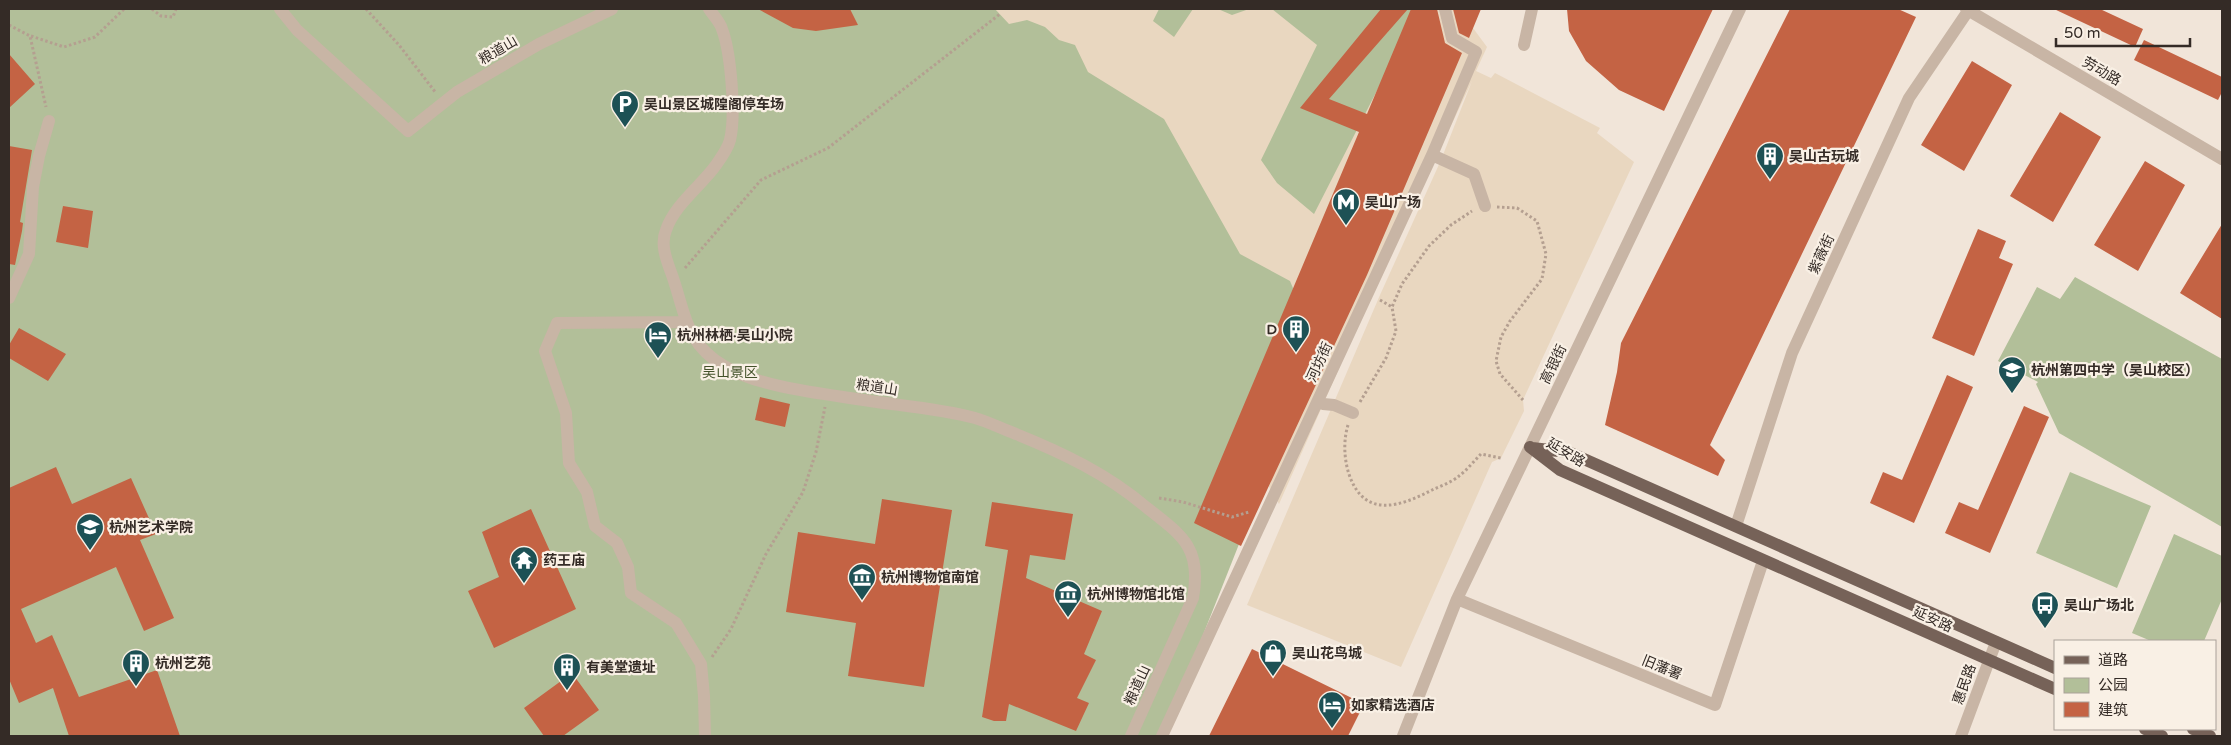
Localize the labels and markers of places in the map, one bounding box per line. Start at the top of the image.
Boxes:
parking icon: 吴山景区城隍阁停车场 [610,89,640,128]
place label: 吴山景区城隍阁停车场 [644,96,784,113]
building icon: 吴山古玩城 [1755,141,1785,180]
place label: 吴山古玩城 [1789,148,1859,165]
metro station icon: 吴山广场 [1331,187,1361,226]
place label: 吴山广场 [1365,194,1421,211]
building icon: D [1281,314,1311,353]
hotel icon: 杭州林栖·吴山小院 [643,320,673,359]
place label: D [1266,321,1277,338]
place label: 杭州林栖·吴山小院 [677,327,793,344]
school or university icon: 杭州第四中学（吴山校区） [1997,355,2027,394]
place label: 杭州第四中学（吴山校区） [2031,362,2199,379]
school or university icon: 杭州艺术学院 [75,512,105,551]
place label: 杭州艺术学院 [109,519,193,536]
temple icon: 药王庙 [509,545,539,584]
place label: 药王庙 [543,552,585,569]
museum icon: 杭州博物馆南馆 [847,562,877,601]
place label: 杭州博物馆南馆 [881,569,979,586]
museum icon: 杭州博物馆北馆 [1053,579,1083,618]
place label: 杭州博物馆北馆 [1087,586,1185,603]
bus stop icon: 吴山广场北 [2030,590,2060,629]
place label: 吴山广场北 [2064,597,2134,614]
shop icon: 吴山花鸟城 [1258,638,1288,677]
place label: 吴山花鸟城 [1292,645,1362,662]
building icon: 杭州艺苑 [121,648,151,687]
building icon: 有美堂遗址 [552,652,582,691]
place label: 杭州艺苑 [155,655,211,672]
place label: 有美堂遗址 [586,659,656,676]
hotel icon: 如家精选酒店 [1317,690,1347,729]
place label: 如家精选酒店 [1351,697,1435,714]

